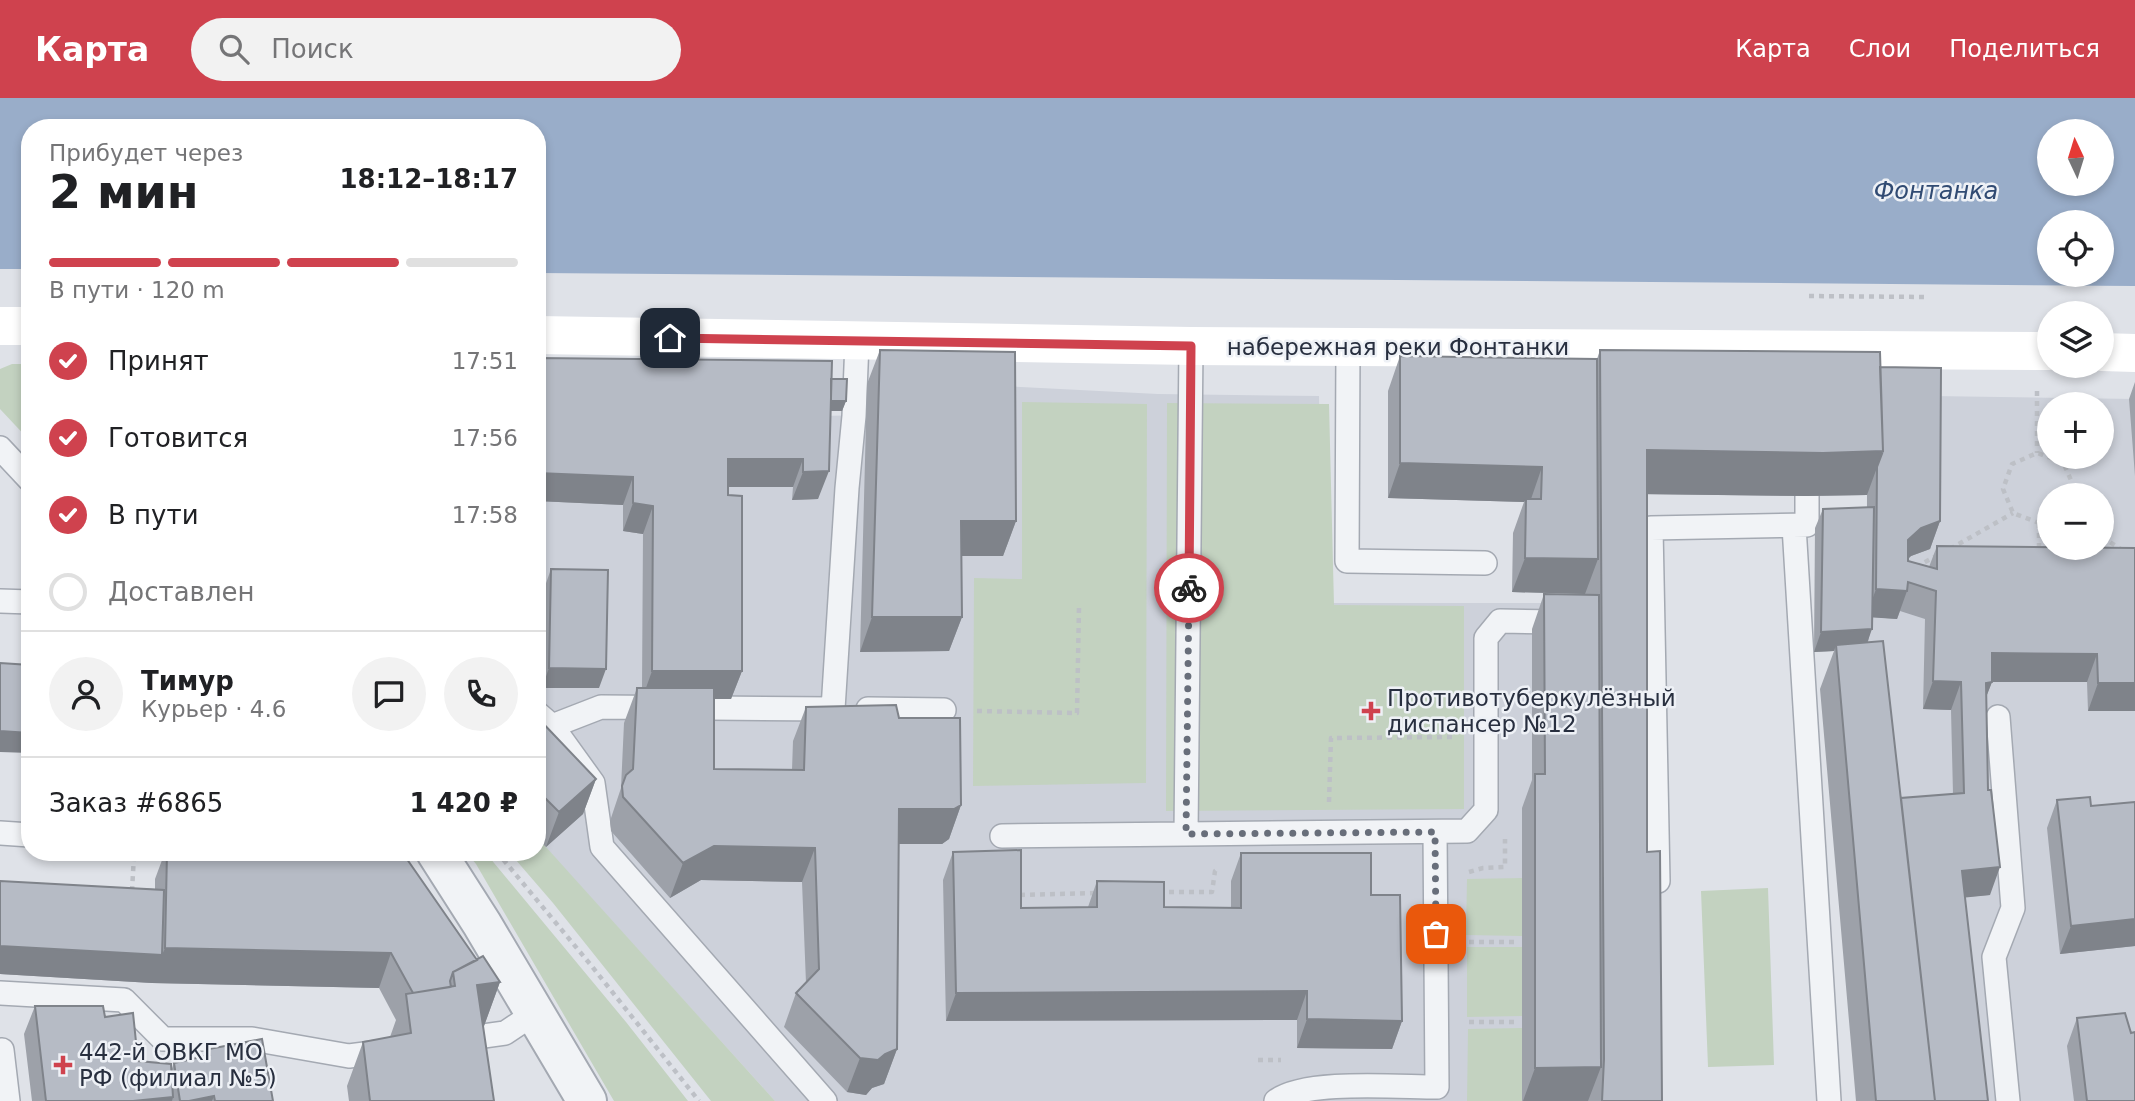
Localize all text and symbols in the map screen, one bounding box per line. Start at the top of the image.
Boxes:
search box [191,18,681,81]
text: Карта [35,30,149,69]
icon: search [215,30,253,68]
text: Поиск [271,34,354,64]
text: Карта [1735,35,1811,63]
text: Слои [1849,35,1911,63]
text: Поделиться [1949,35,2100,63]
north arrow [2037,119,2114,196]
map controls [2037,119,2114,560]
text: Прибудет через [49,140,243,166]
text: 18:12–18:17 [339,164,518,194]
text: 2 мин [49,165,199,219]
water label: Фонтанка [1874,177,1998,205]
button: locate [2037,210,2114,287]
text: В пути · 120 m [49,277,225,303]
button: layers [2037,301,2114,378]
pin [640,308,700,368]
icon: home [651,319,689,357]
street label: набережная реки Фонтанки [1227,334,1569,360]
icon: check [49,342,87,380]
text: Принят [108,346,209,376]
text: 17:51 [452,348,518,374]
button: + [2037,392,2114,469]
icon: check [49,419,87,457]
text: Готовится [108,423,248,453]
text: 17:56 [452,425,518,451]
button: − [2037,483,2114,560]
icon: check [49,496,87,534]
text: В пути [108,500,199,530]
text: 17:58 [452,502,518,528]
courier [1154,553,1224,623]
icon: bike [1170,569,1208,607]
text: Доставлен [108,577,255,607]
button: person [49,657,123,731]
button: chat [352,657,426,731]
button: phone [444,657,518,731]
text: Тимур [141,666,234,696]
place label: Противотуберкулёзный диспансер №12 [1387,685,1676,737]
text: Курьер · 4.6 [141,696,286,722]
marker: Противотуберкулёзный диспансер №12 [1361,701,1381,721]
text: Заказ #6865 [49,788,223,818]
text: 1 420 ₽ [409,788,518,818]
pin [1406,904,1466,964]
icon: bag [1417,915,1455,953]
place label: 442-й ОВКГ МО РФ (филиал №5) [79,1039,277,1091]
marker: 442-й ОВКГ МО РФ (филиал №5) [53,1055,73,1075]

